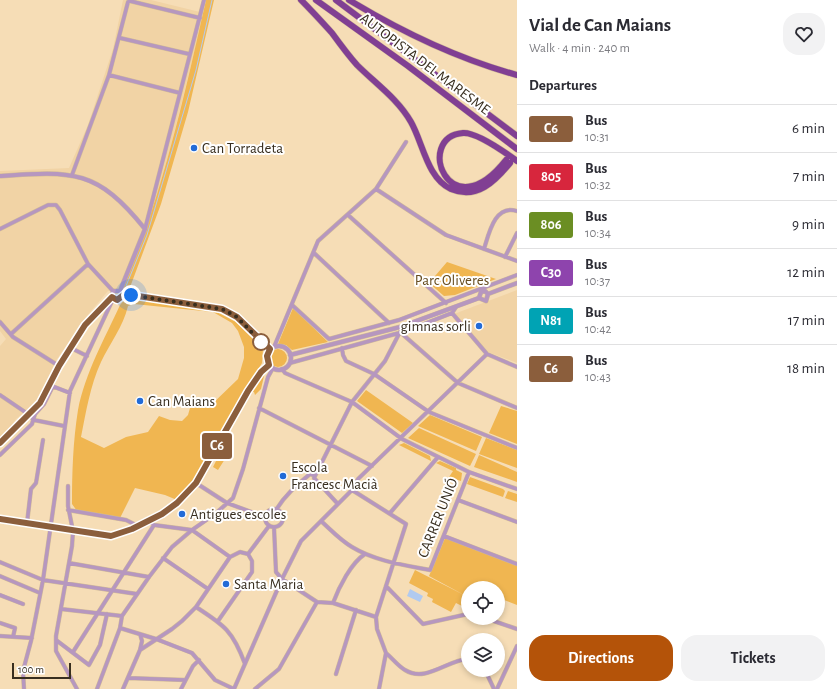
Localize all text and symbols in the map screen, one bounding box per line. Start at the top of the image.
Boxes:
street label: AUTOPISTA DEL MARESME [357,10,493,118]
button: heart [783,13,825,55]
text: Vial de Can Maians [529,16,671,35]
text: Walk · 4 min · 240 m [529,42,630,55]
text: Departures [529,78,597,93]
text: Bus [585,113,607,128]
text: 6 min [792,121,825,136]
text: C6 [544,122,558,136]
text: 10:31 [585,131,609,144]
place label: Can Torradeta [202,141,283,156]
marker: Can Torradeta [189,143,199,153]
text: Bus [585,161,607,176]
text: 7 min [793,169,825,184]
text: 805 [541,170,561,184]
text: 10:32 [585,179,611,192]
text: Bus [585,209,607,224]
text: 9 min [792,217,825,232]
text: 806 [541,218,561,232]
text: 10:34 [585,227,611,240]
text: Bus [585,257,607,272]
text: 12 min [787,265,825,280]
text: C30 [541,266,561,280]
park label: Parc Oliveres [415,273,489,288]
text: 10:37 [585,275,610,288]
your location [121,285,141,305]
text: Bus [585,305,607,320]
text: 17 min [788,313,825,328]
text: N81 [540,314,562,328]
place label: gimnas sorli [401,319,471,334]
marker: gimnas sorli [474,321,484,331]
text: 10:42 [585,323,611,336]
unlabelled marker [252,333,270,351]
text: Bus [585,353,607,368]
text: 18 min [787,361,825,376]
text: C6 [544,362,558,376]
text: 10:43 [585,371,611,384]
place label: Can Maians [148,394,215,409]
marker: Can Maians [135,396,145,406]
line badge: C6 [199,433,235,459]
text: C6 [210,439,224,453]
place label: Escola Francesc Macià [291,460,378,492]
marker: Escola Francesc Macià [278,471,288,481]
street label: CARRER UNIÓ [413,475,461,560]
place label: Antigues escoles [190,507,286,522]
marker: Antigues escoles [177,509,187,519]
place label: Santa Maria [234,577,303,592]
marker: Santa Maria [221,579,231,589]
map controls [461,581,505,677]
button: locate [461,581,505,625]
button: layers [461,633,505,677]
button: Directions [529,635,673,681]
button: Tickets [681,635,825,681]
scale bar [12,661,71,680]
text: 100 m [18,664,44,675]

